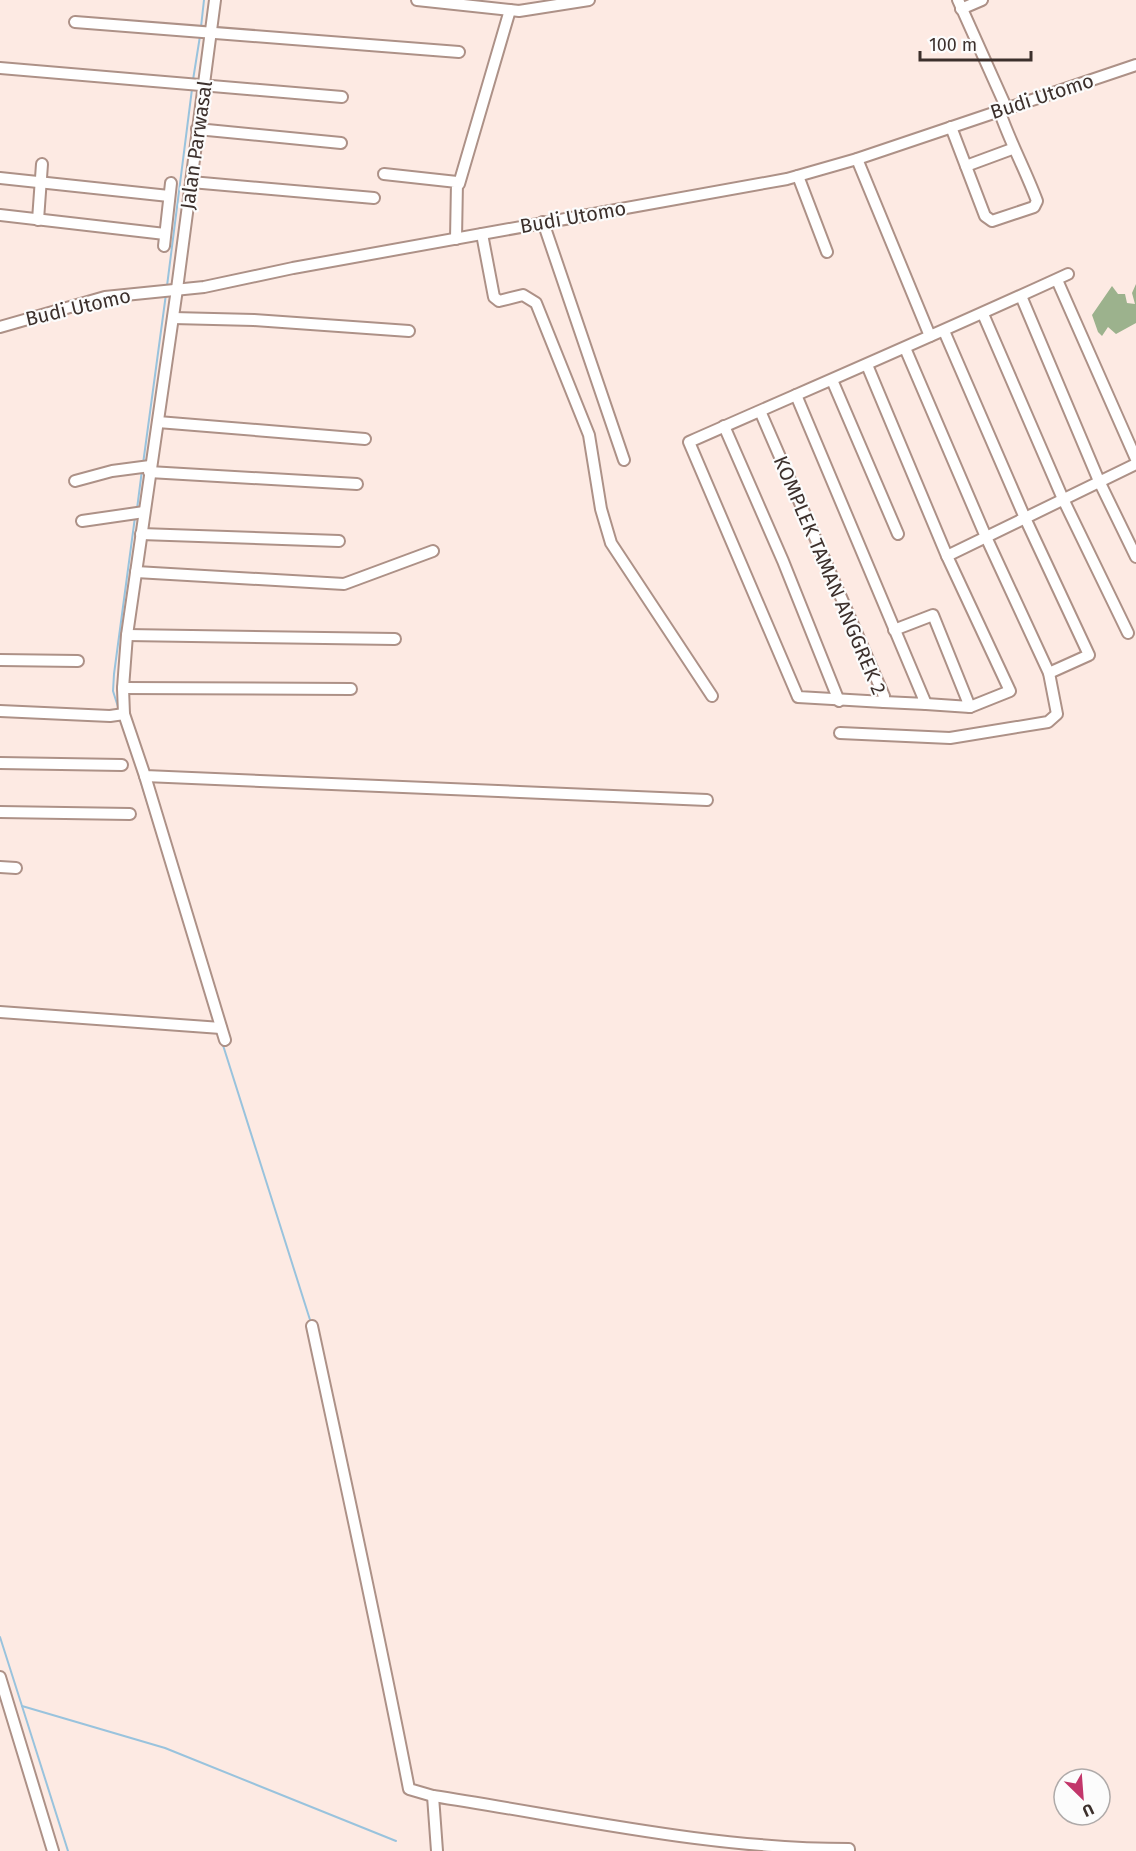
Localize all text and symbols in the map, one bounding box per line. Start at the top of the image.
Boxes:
scale bar [920,24,1031,62]
text: 100 m [929,34,977,56]
street label: Budi Utomo [987,68,1097,124]
street label: Jalan Parwasal [175,79,217,211]
street label: Budi Utomo [518,196,628,238]
street label: Budi Utomo [23,283,133,331]
street label: KOMPLEK TAMAN ANGGREK 2 [769,452,891,698]
north arrow [1052,1767,1112,1827]
text: U [1079,1799,1097,1821]

